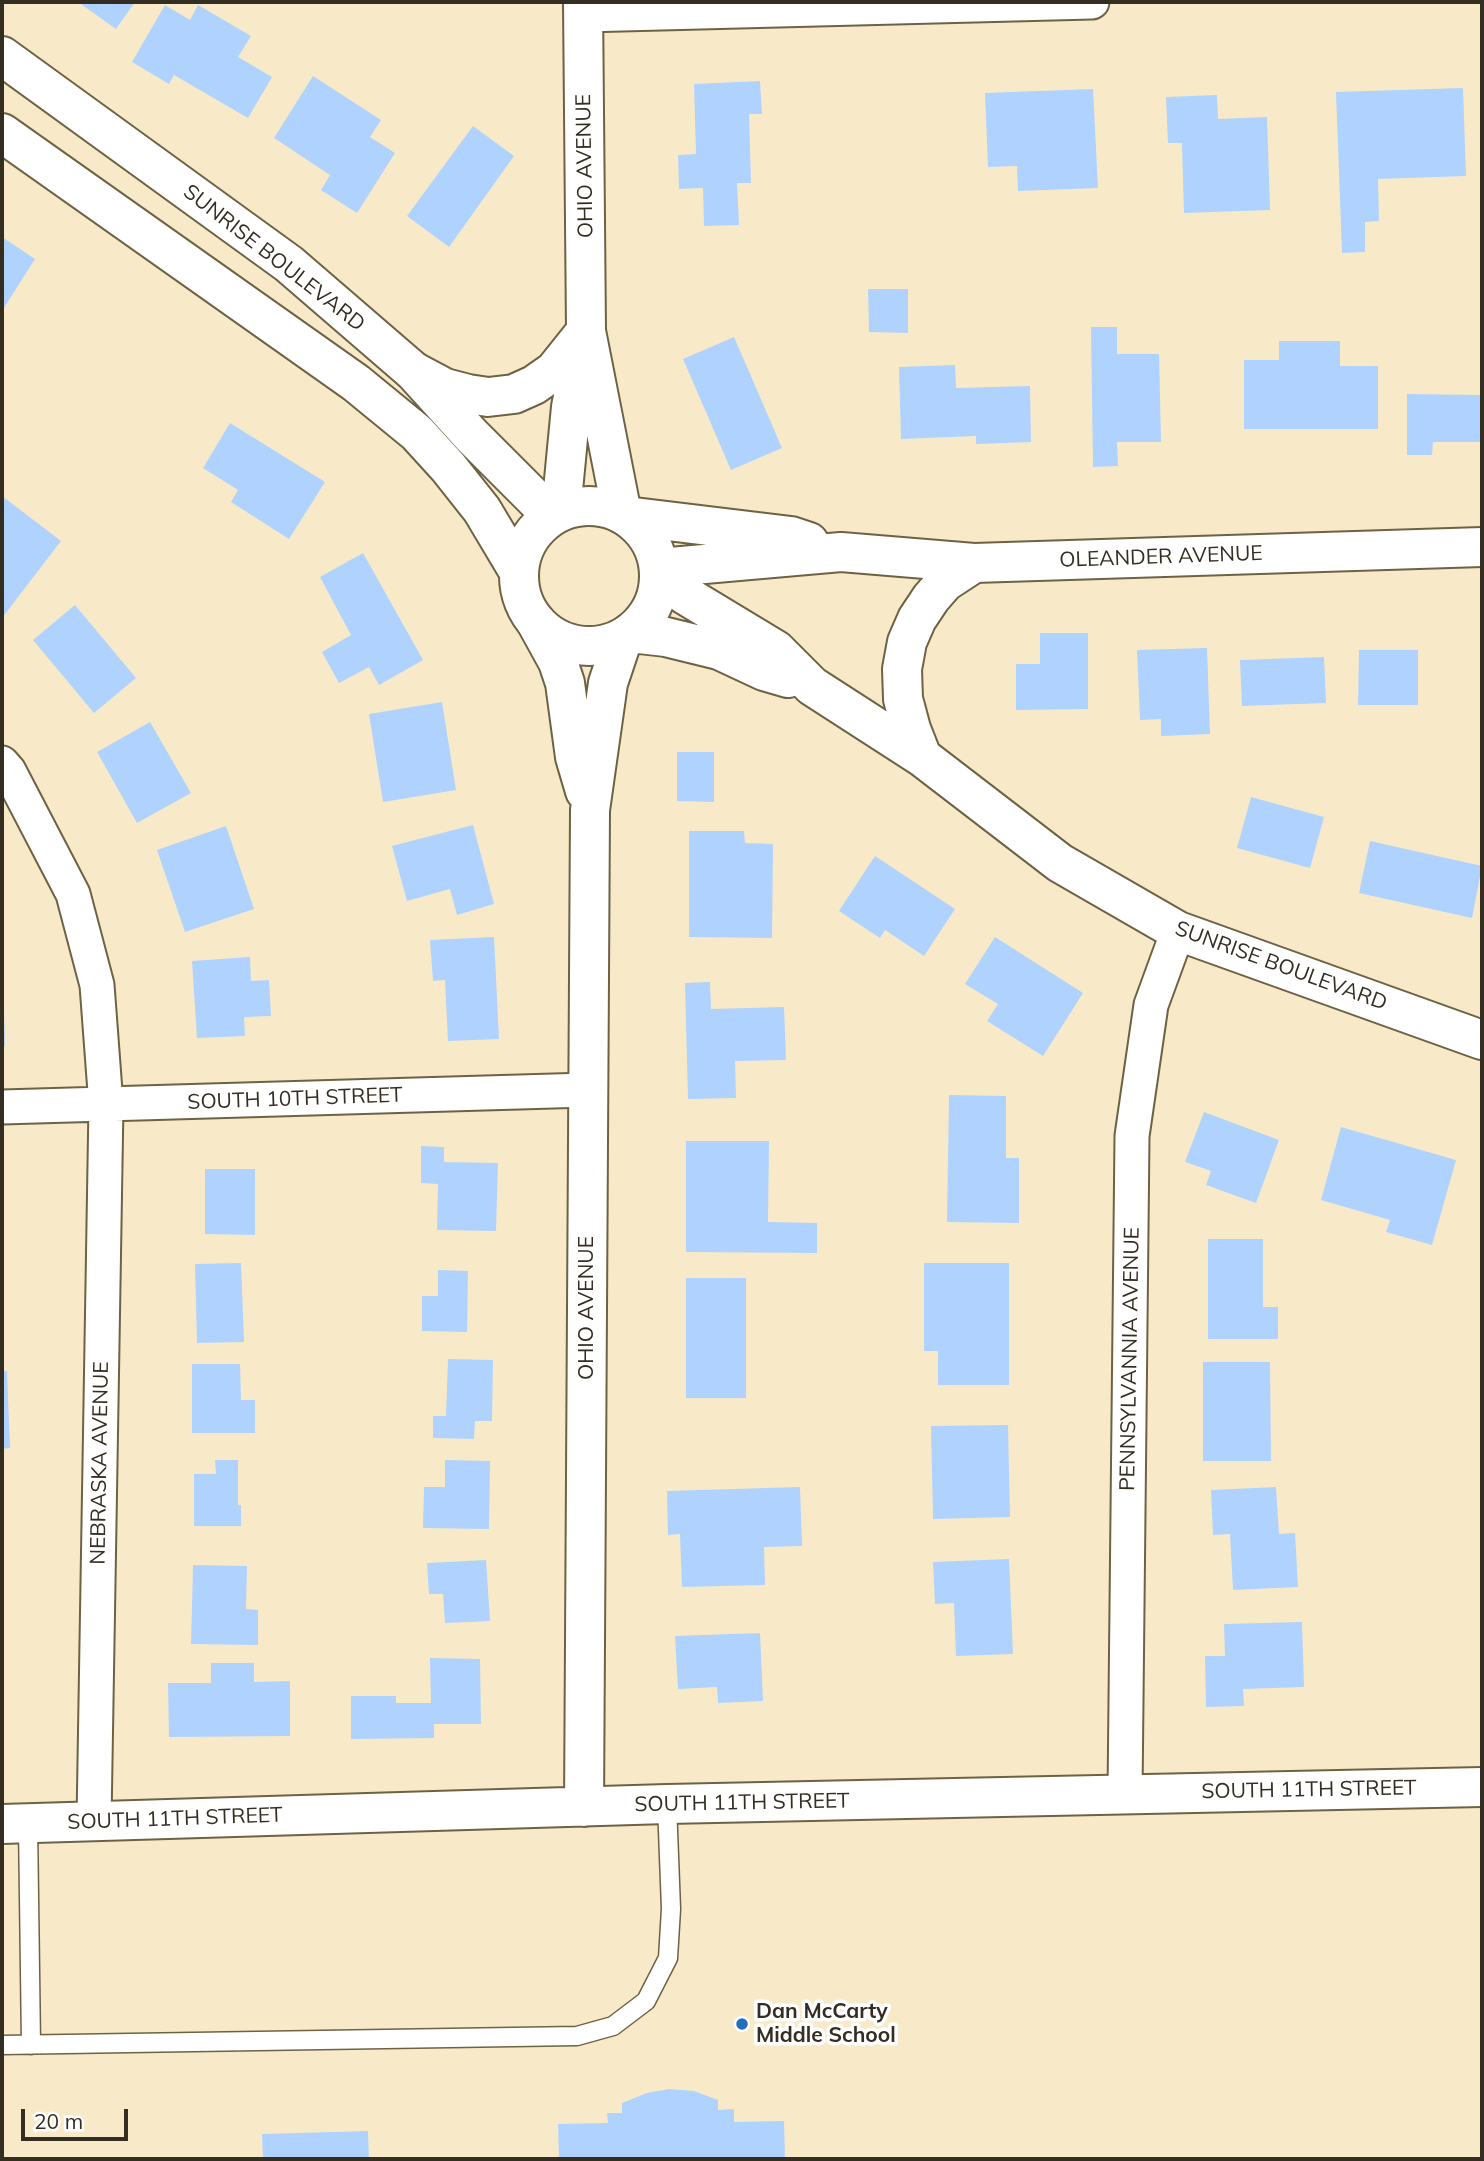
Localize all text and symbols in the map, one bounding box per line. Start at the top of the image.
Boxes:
street label: OHIO AVENUE [571,94,599,238]
street label: SUNRISE BOULEVARD [178,179,370,337]
street label: OLEANDER AVENUE [1059,541,1263,573]
street label: SUNRISE BOULEVARD [1172,916,1390,1016]
street label: SOUTH 10TH STREET [187,1083,403,1115]
street label: PENNSYLVANNIA AVENUE [1115,1227,1145,1491]
street label: OHIO AVENUE [574,1236,600,1380]
street label: NEBRASKA AVENUE [86,1361,114,1565]
street label: SOUTH 11TH STREET [1201,1776,1417,1804]
street label: SOUTH 11TH STREET [634,1789,850,1817]
street label: SOUTH 11TH STREET [67,1803,283,1835]
place label: Dan McCarty Middle School [756,1999,896,2049]
marker: Dan McCarty Middle School [734,2016,750,2032]
scale bar [24,2094,131,2138]
text: 20 m [34,2108,83,2134]

